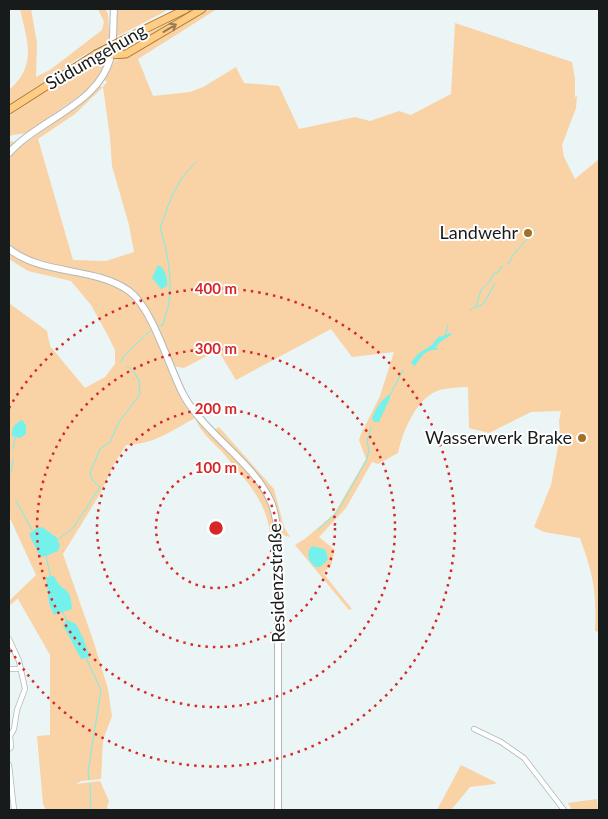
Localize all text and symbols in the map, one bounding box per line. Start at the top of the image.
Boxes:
street label: Südumgehung [41,18,150,94]
one-way arrow [163,23,177,33]
place label: Landwehr [440,221,518,243]
marker: Landwehr [522,227,534,239]
text: 400 m [195,279,237,297]
text: 300 m [195,339,237,357]
text: 200 m [195,399,237,417]
place label: Wasserwerk Brake [425,426,572,448]
marker: Wasserwerk Brake [576,432,588,444]
text: 100 m [195,458,237,476]
centre of rings [207,519,225,537]
street label: Residenzstraße [263,523,289,643]

